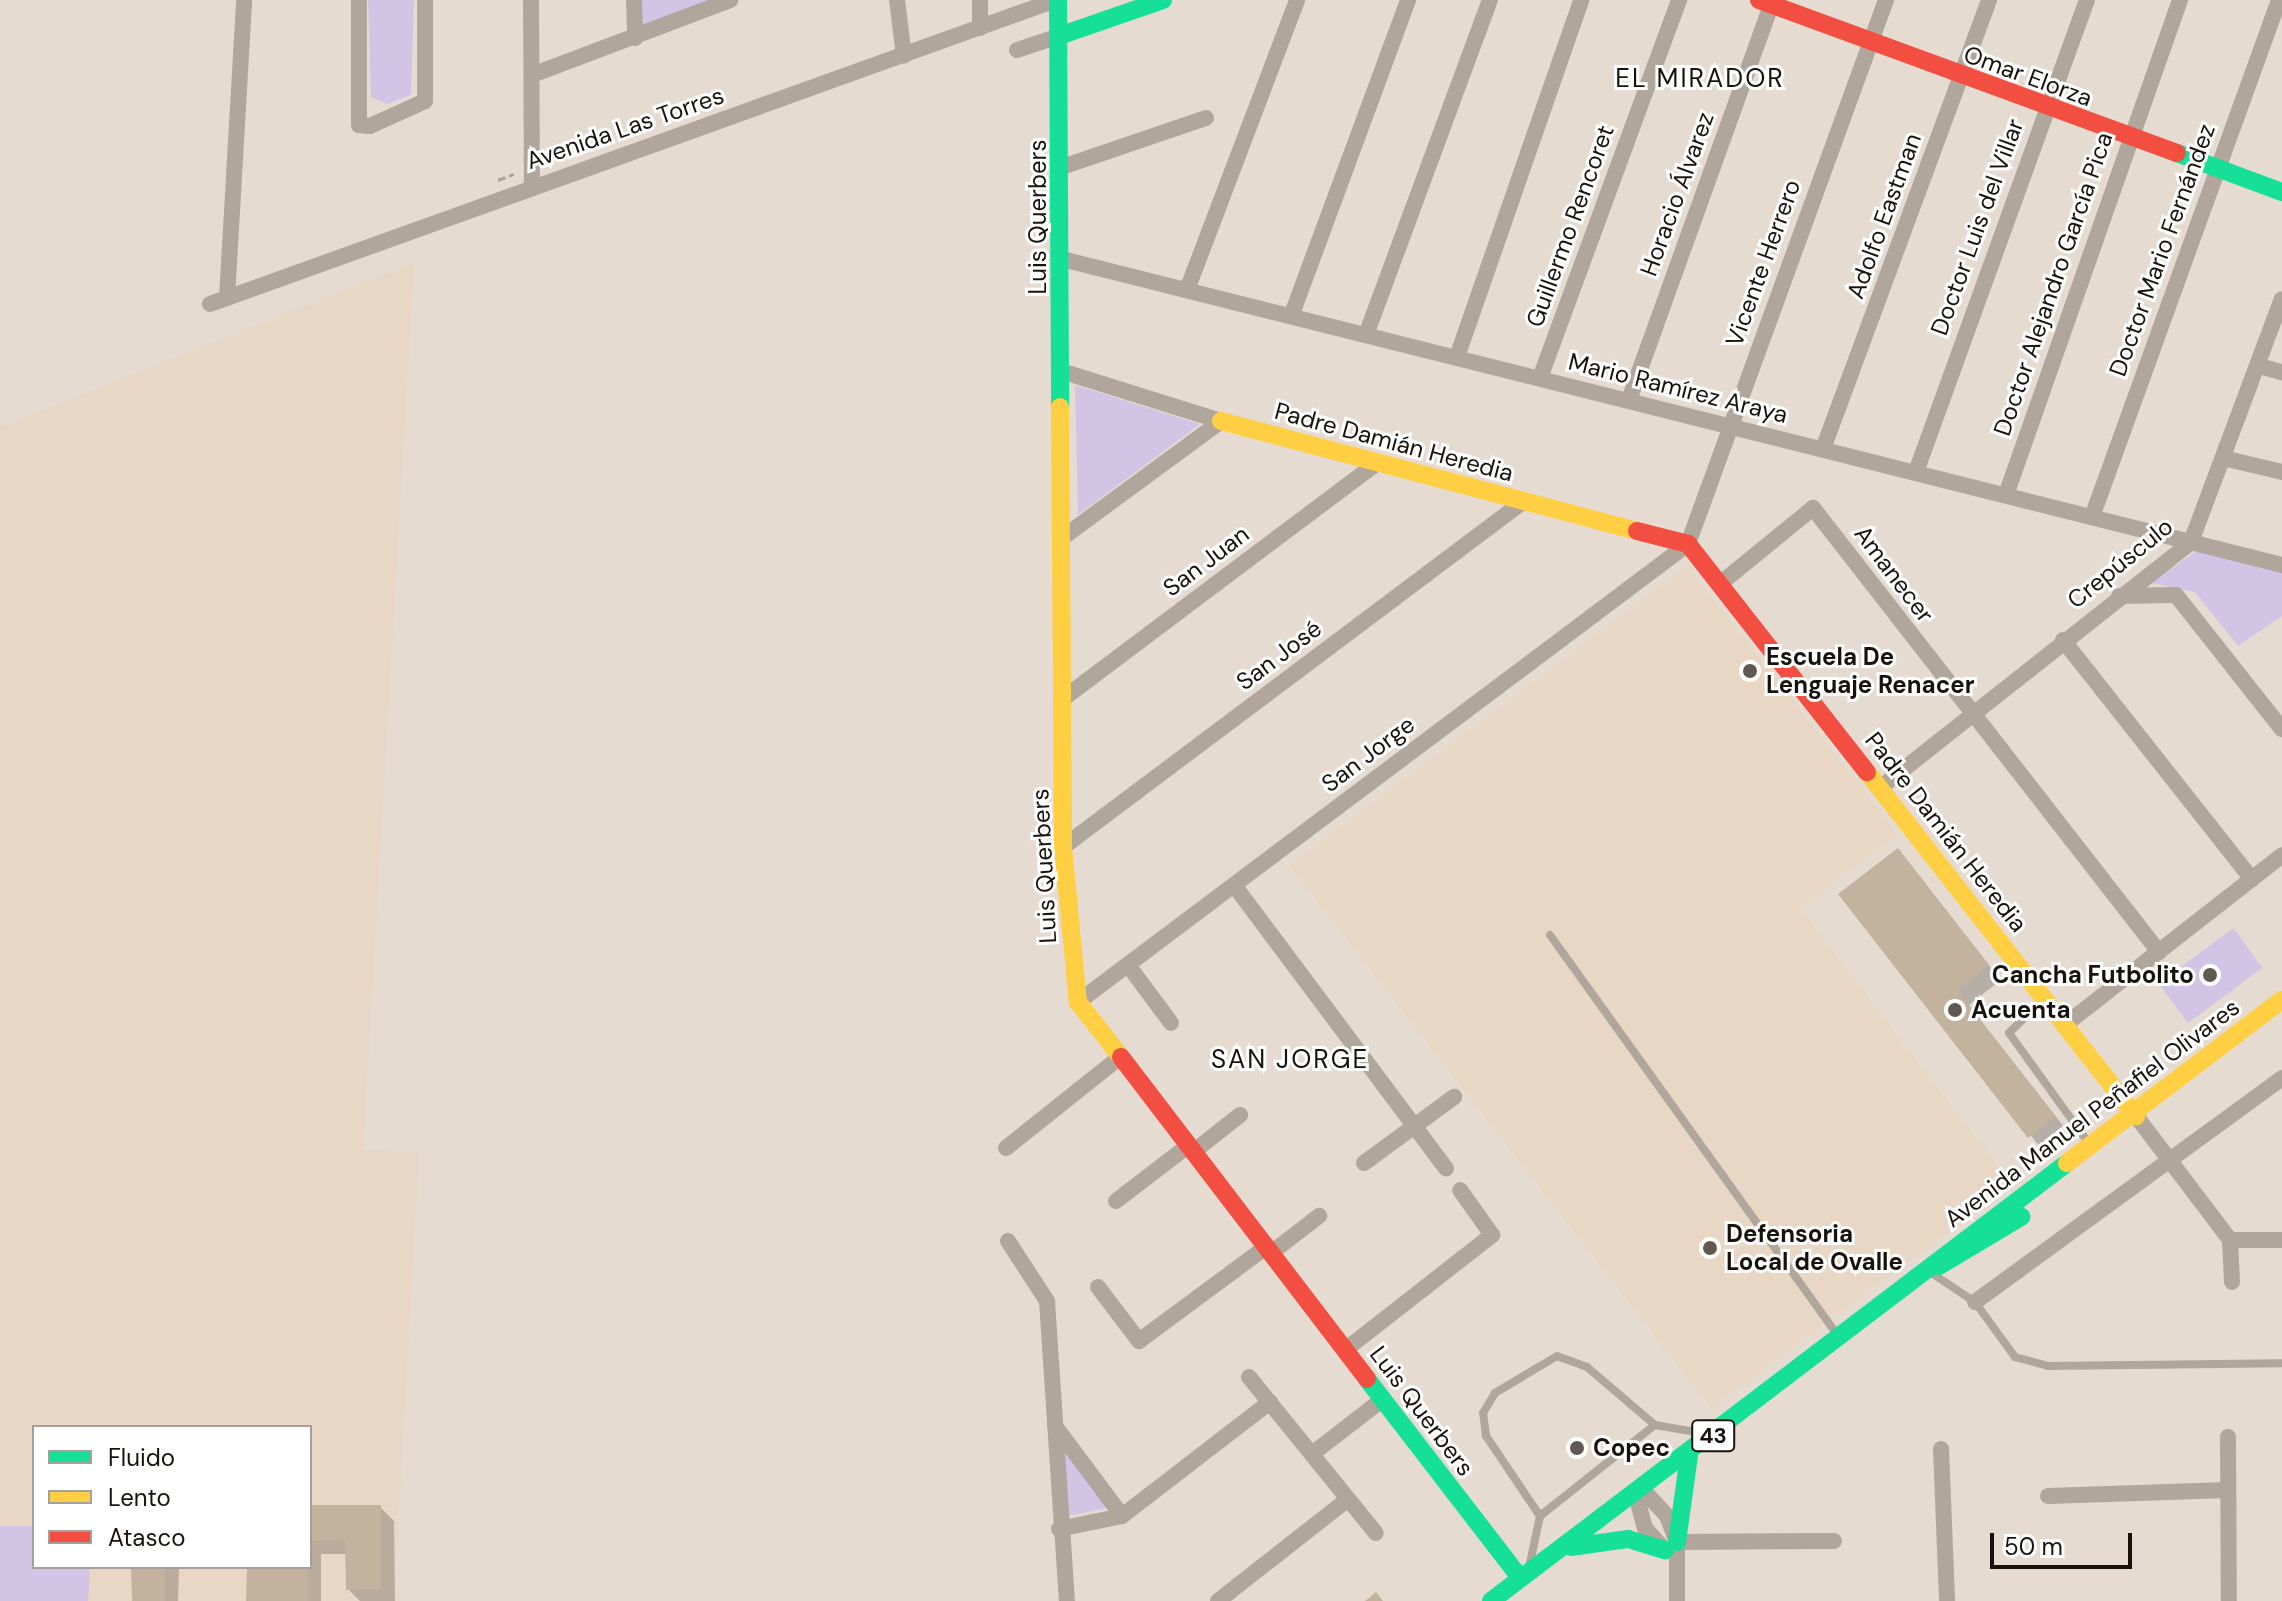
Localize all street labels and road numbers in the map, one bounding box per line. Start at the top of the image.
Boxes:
street label: Omar Elorza [1960,39,2096,113]
street label: Avenida Las Torres [522,81,728,175]
street label: Horacio Álvarez [1634,108,1720,280]
street label: Doctor Luis del Villar [1924,115,2030,339]
street label: Doctor Mario Fernández [2103,120,2221,380]
street label: Guillermo Rencoret [1520,121,1620,331]
street label: Doctor Alejandro García Pica [1987,128,2119,440]
street label: Adolfo Eastman [1841,129,1927,303]
street label: Luis Querbers [1024,139,1052,295]
street label: Vicente Herrero [1719,176,1807,350]
street label: Mario Ramírez Araya [1565,347,1791,429]
street label: Padre Damián Heredia [1272,396,1516,488]
street label: Crepúsculo [2062,512,2178,614]
street label: San Juan [1158,519,1254,603]
street label: Amanecer [1848,520,1940,628]
street label: San José [1231,614,1327,696]
street label: San Jorge [1316,710,1420,798]
street label: Padre Damián Heredia [1859,726,2033,938]
street label: Luis Querbers [1026,788,1062,944]
street label: Avenida Manuel Peñafiel Olivares [1939,993,2245,1233]
street label: Luis Querbers [1364,1340,1480,1482]
road number: 43 [1691,1418,1735,1454]

